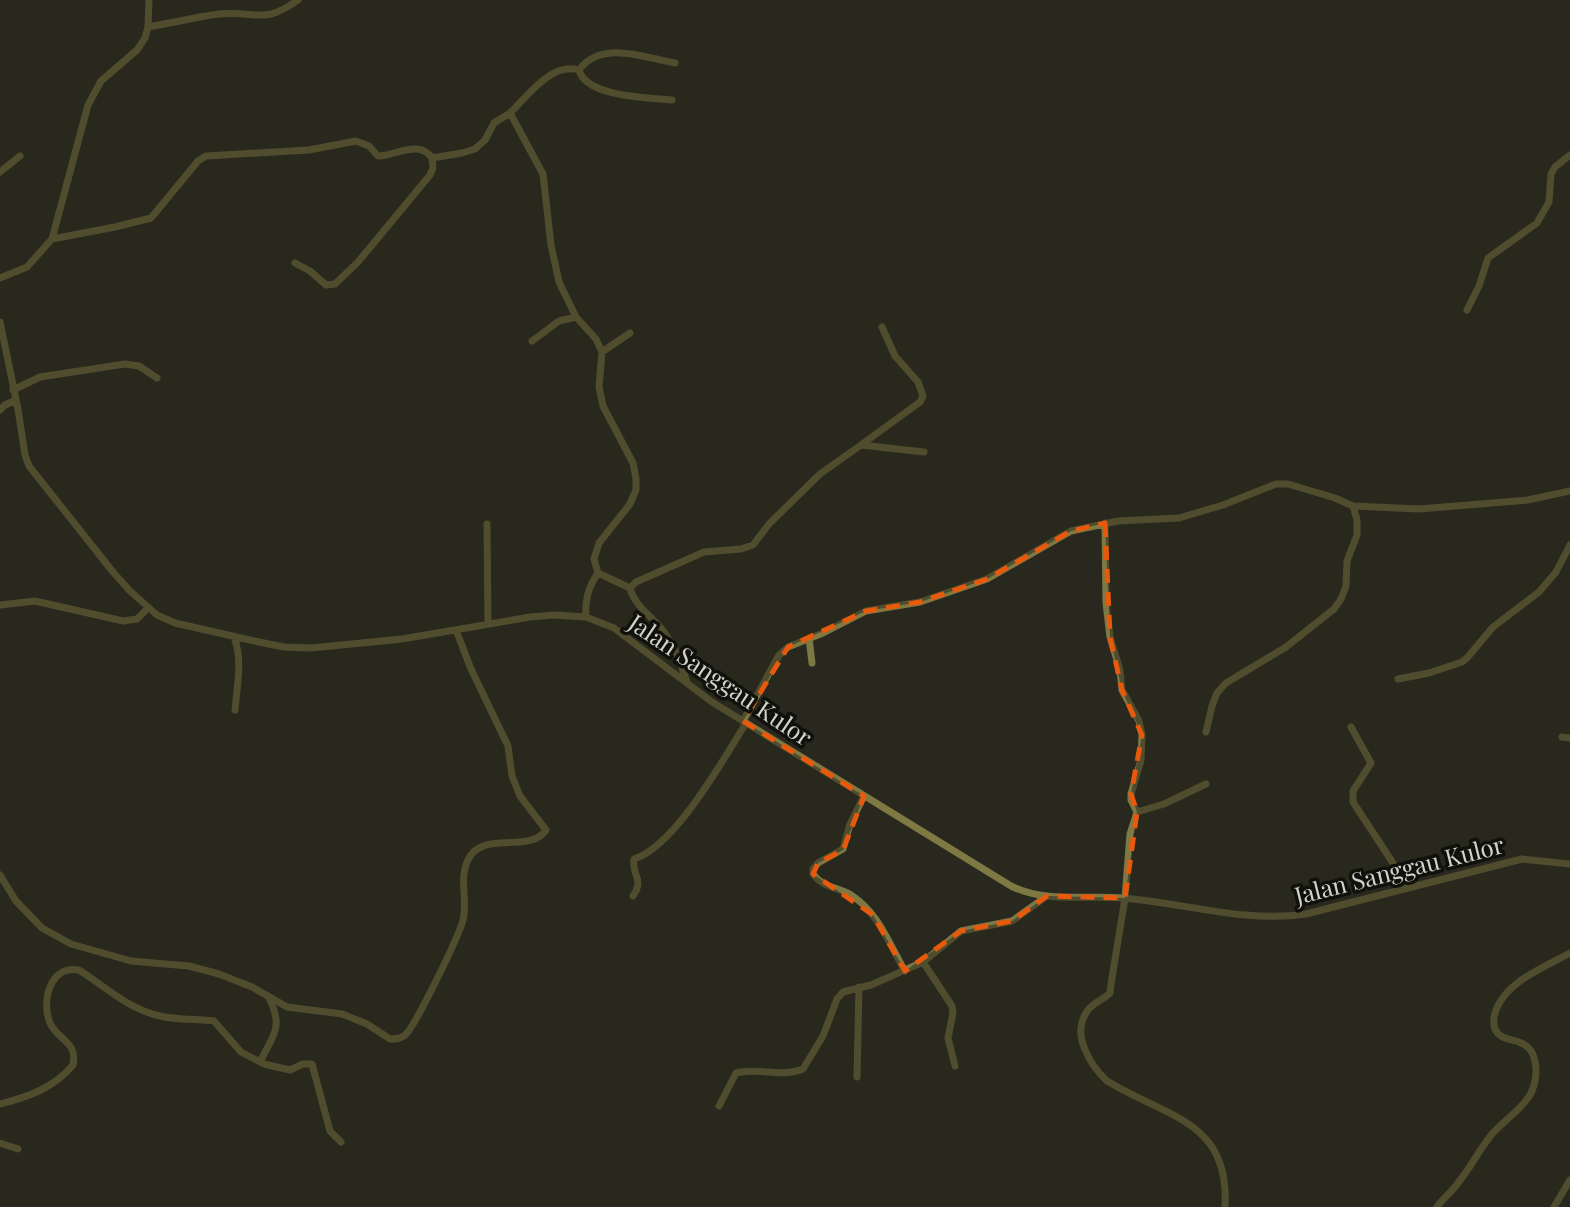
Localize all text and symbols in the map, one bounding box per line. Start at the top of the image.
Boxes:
street label: Jalan Sanggau Kulor [622,605,819,752]
street label: Jalan Sanggau Kulor [1290,827,1507,911]

